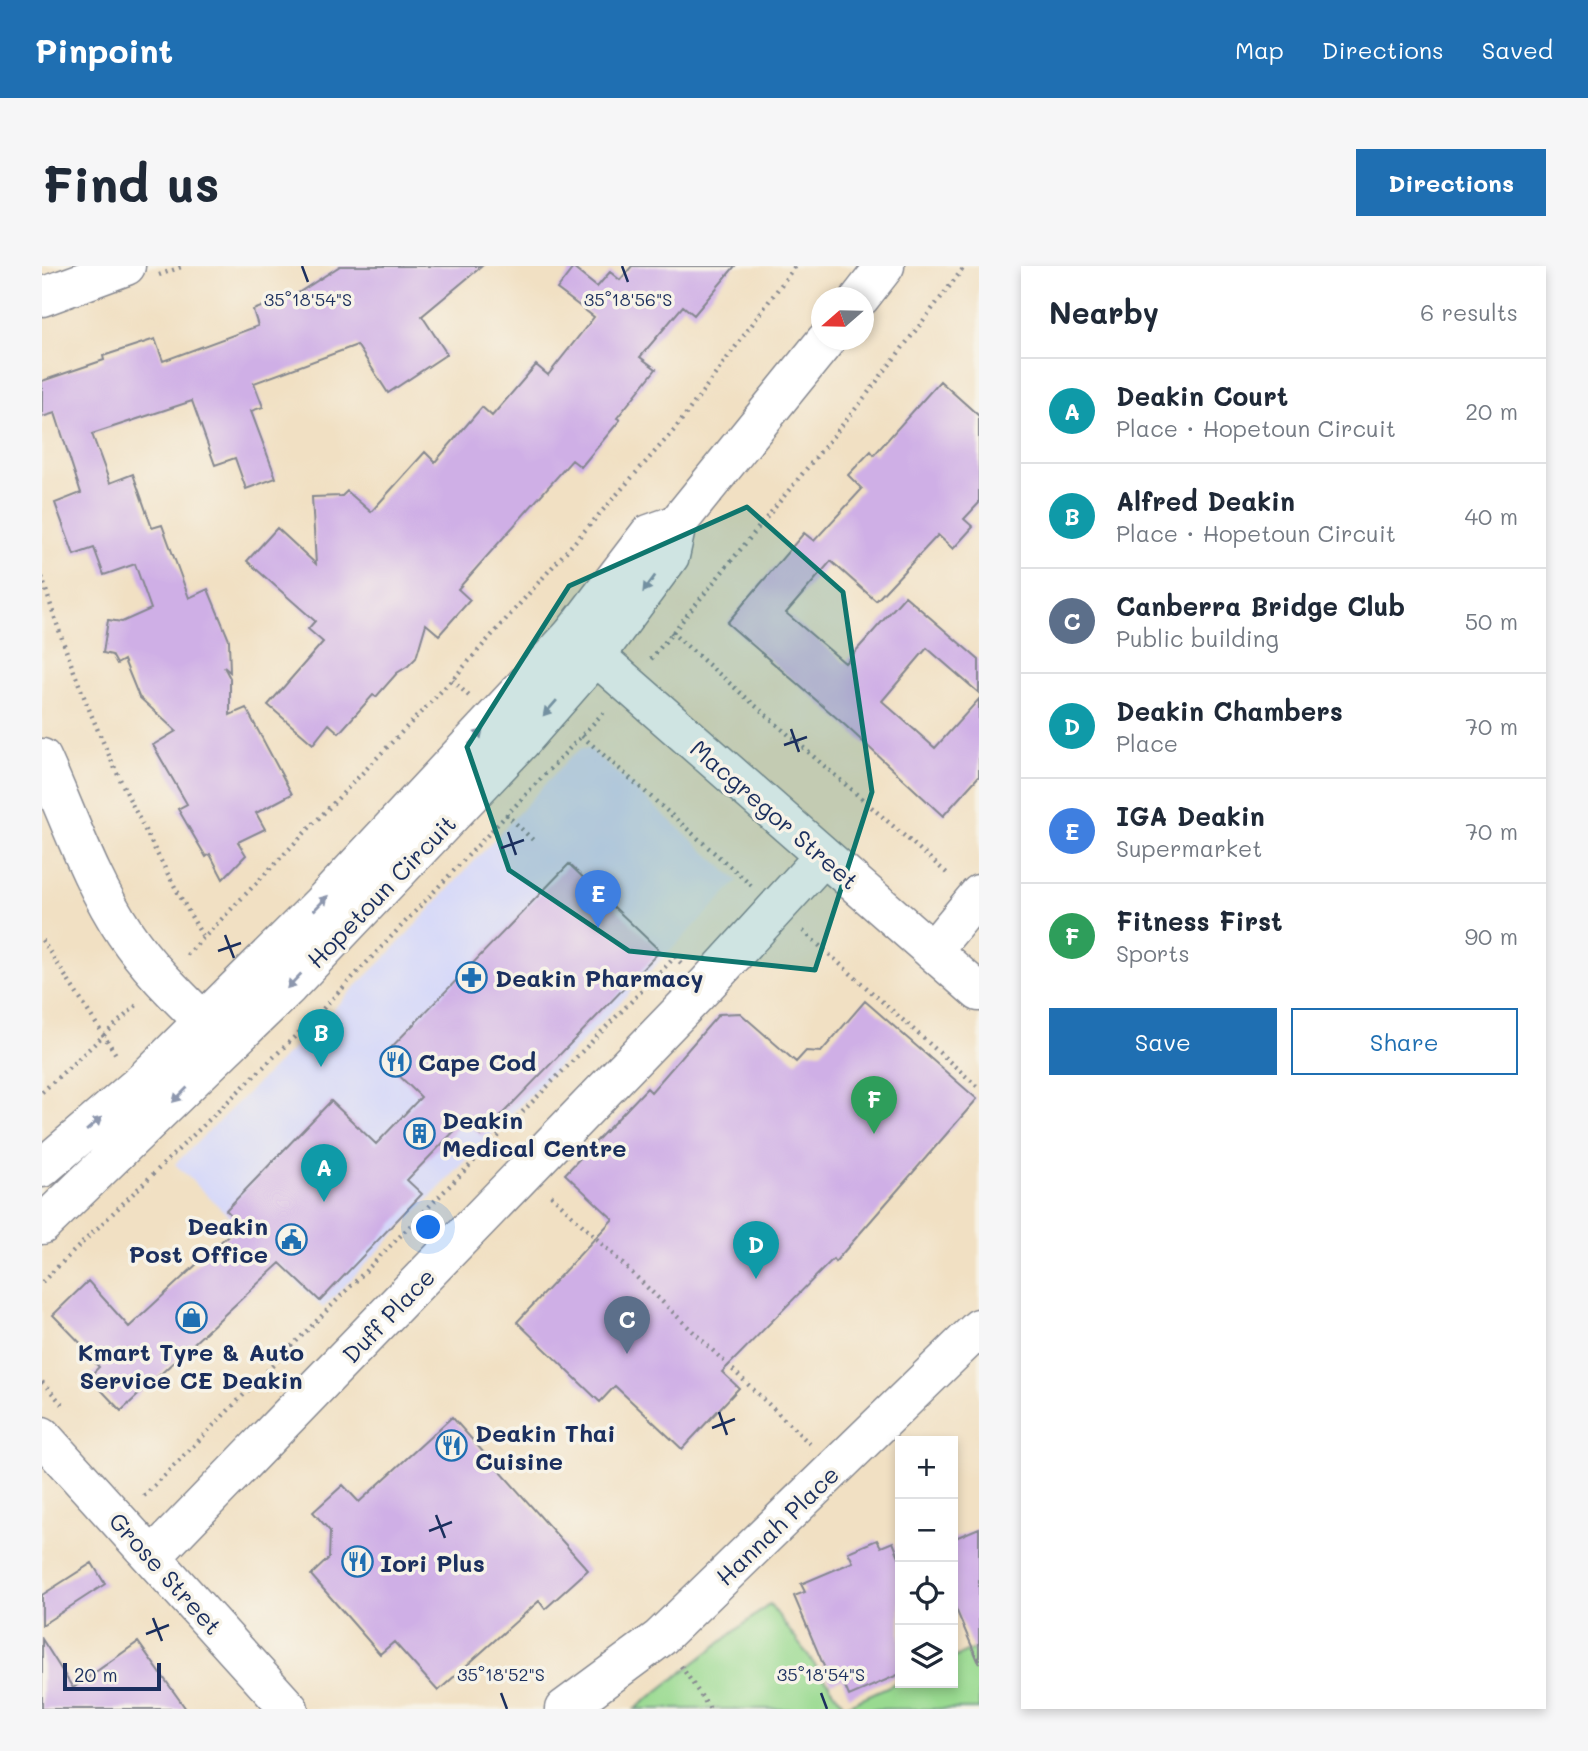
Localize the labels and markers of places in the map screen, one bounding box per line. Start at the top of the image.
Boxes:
pin: E [575,870,621,928]
pharmacy icon: Deakin Pharmacy [455,960,489,994]
place label: Deakin Pharmacy [495,962,703,993]
pin: B [298,1009,344,1067]
restaurant icon: Cape Cod [378,1044,412,1078]
place label: Cape Cod [418,1046,536,1077]
pin: F [851,1076,897,1134]
place label: Deakin Medical Centre [442,1104,627,1163]
building icon: Deakin Medical Centre [402,1116,436,1150]
pin: A [301,1144,347,1202]
place label: Deakin Post Office [129,1210,268,1269]
pin: D [733,1221,779,1279]
public building icon: Deakin Post Office [274,1222,308,1256]
pin: C [604,1296,650,1354]
shop icon: Kmart Tyre & Auto Service CE Deakin [174,1300,208,1334]
place label: Kmart Tyre & Auto Service CE Deakin [78,1336,304,1395]
place label: Deakin Thai Cuisine [475,1417,616,1476]
restaurant icon: Deakin Thai Cuisine [435,1429,469,1463]
restaurant icon: Iori Plus [340,1545,374,1579]
place label: Iori Plus [380,1547,485,1578]

